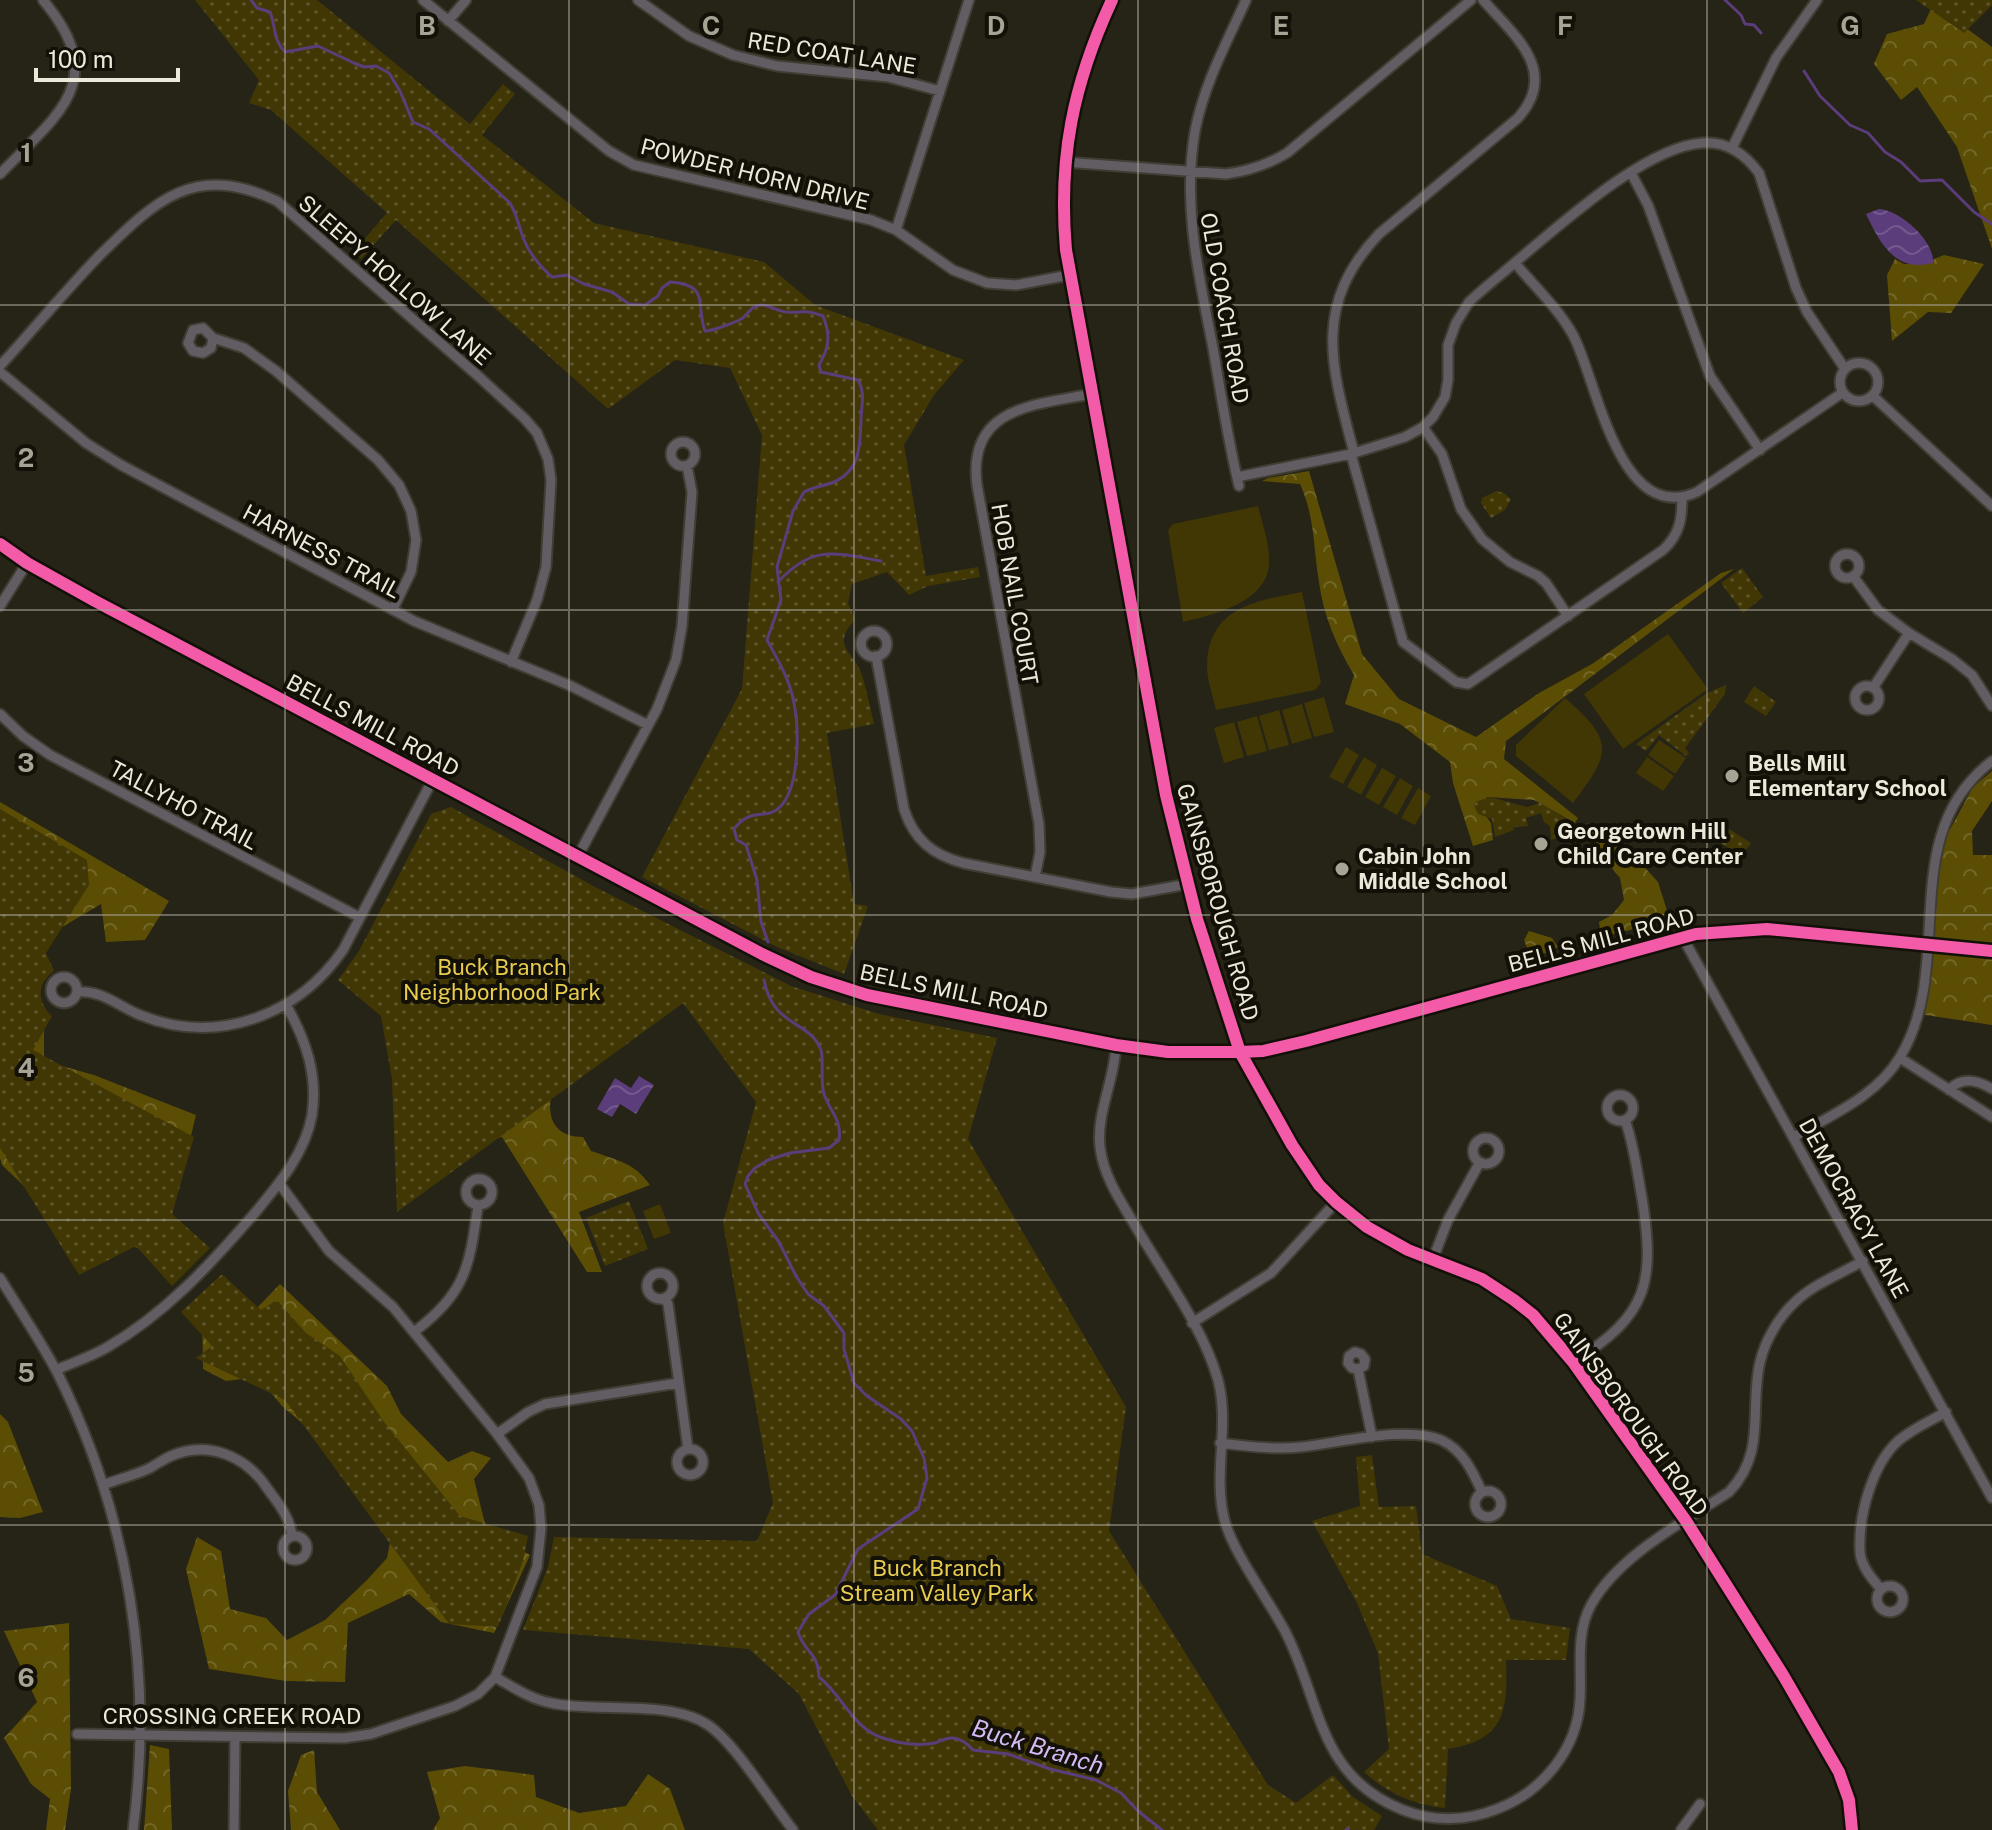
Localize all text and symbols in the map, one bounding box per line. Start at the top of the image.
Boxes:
text: B [418,10,436,41]
text: C [702,10,720,41]
text: D [987,10,1005,41]
text: E [1273,10,1289,41]
text: F [1557,10,1573,41]
text: G [1840,10,1860,41]
street label: RED COAT LANE [746,27,918,79]
scale bar [36,32,178,82]
text: 100 m [48,45,114,73]
street label: POWDER HORN DRIVE [638,133,872,215]
text: 1 [20,137,32,168]
street label: SLEEPY HOLLOW LANE [294,189,496,371]
street label: OLD COACH ROAD [1195,211,1255,405]
text: 2 [18,442,34,473]
street label: HARNESS TRAIL [239,498,405,604]
street label: HOB NAIL COURT [986,501,1044,687]
street label: BELLS MILL ROAD [282,668,464,782]
text: 3 [17,747,35,778]
place label: Bells Mill Elementary School [1748,750,1947,801]
street label: TALLYHO TRAIL [105,755,263,855]
marker: Bells Mill Elementary School [1723,767,1741,785]
street label: GAINSBOROUGH ROAD [1172,781,1264,1023]
place label: Georgetown Hill Child Care Center [1557,818,1743,869]
marker: Georgetown Hill Child Care Center [1532,835,1550,853]
place label: Cabin John Middle School [1358,843,1508,894]
marker: Cabin John Middle School [1333,860,1351,878]
street label: BELLS MILL ROAD [1505,903,1697,977]
park label: Buck Branch Neighborhood Park [403,954,601,1005]
street label: BELLS MILL ROAD [857,958,1051,1024]
text: 4 [17,1052,35,1083]
street label: DEMOCRACY LANE [1794,1114,1914,1302]
street label: GAINSBOROUGH ROAD [1548,1307,1714,1521]
text: 5 [17,1357,35,1388]
park label: Buck Branch Stream Valley Park [840,1555,1034,1606]
text: 6 [17,1662,35,1693]
street label: CROSSING CREEK ROAD [103,1703,361,1729]
water label: Buck Branch [969,1713,1107,1779]

